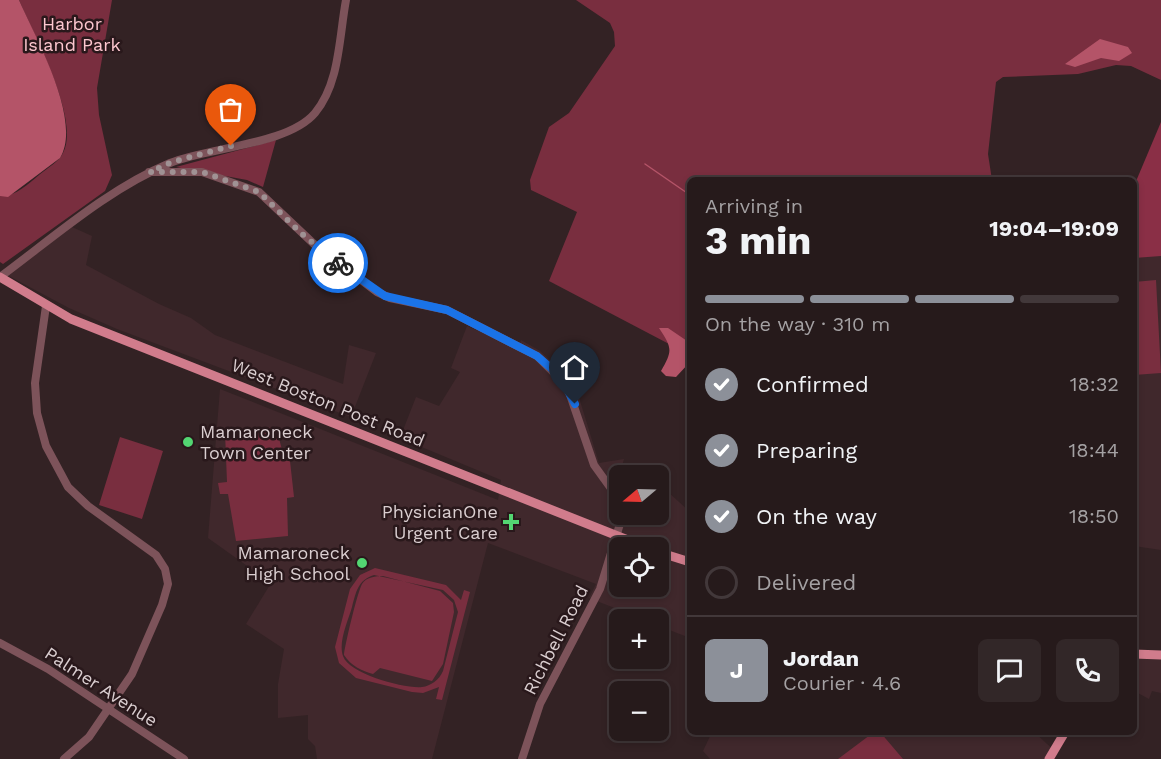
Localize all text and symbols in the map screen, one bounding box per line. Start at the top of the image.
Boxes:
park label: Harbor Island Park [23,13,121,55]
pin [205,84,256,146]
icon: bag [214,93,247,126]
text: Arriving in [705,194,803,218]
text: 19:04–19:09 [989,216,1119,241]
text: 3 min [705,218,812,263]
courier [308,233,368,293]
icon: bike [322,247,355,280]
text: On the way · 310 m [705,312,890,336]
pin [549,342,600,404]
icon: home [558,351,591,384]
street label: West Boston Post Road [228,354,428,451]
icon: check [705,368,738,401]
text: Confirmed [756,372,869,397]
text: 18:32 [1070,372,1119,396]
place label: Mamaroneck Town Center [200,421,312,463]
icon: check [705,434,738,467]
marker: Mamaroneck Town Center [181,435,195,449]
text: Preparing [756,438,857,463]
text: 18:44 [1069,438,1119,462]
north arrow [609,465,669,525]
map controls [609,465,669,741]
icon: check [705,500,738,533]
place label: PhysicianOne Urgent Care [382,501,498,543]
text: On the way [756,504,877,529]
text: 18:50 [1069,504,1119,528]
marker: PhysicianOne Urgent Care [502,513,520,531]
button: locate [609,537,669,597]
place label: Mamaroneck High School [238,542,350,584]
marker: Mamaroneck High School [355,556,369,570]
text: Delivered [756,570,856,595]
street label: Richbell Road [519,582,592,698]
button: + [609,609,669,669]
button: chat [978,639,1041,702]
button: phone [1056,639,1119,702]
street label: Palmer Avenue [41,642,162,731]
text: Jordan [783,646,859,671]
text: J [730,658,743,683]
text: Courier · 4.6 [783,671,901,695]
button: − [609,681,669,741]

